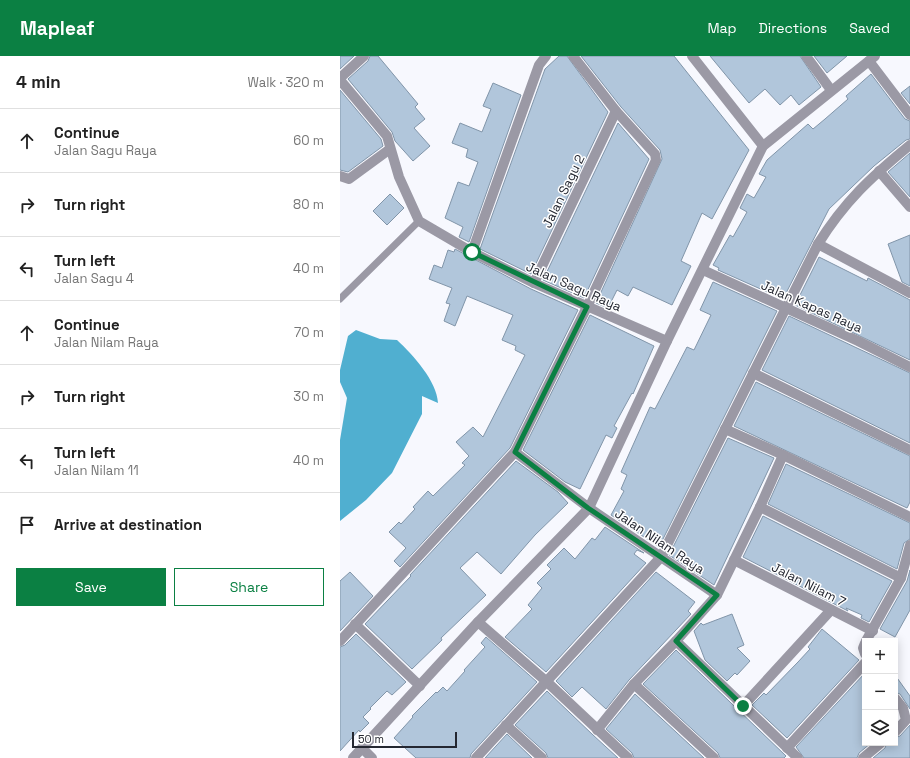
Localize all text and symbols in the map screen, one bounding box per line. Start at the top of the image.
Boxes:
text: Mapleaf [20,16,94,41]
text: Map [707,19,737,37]
text: Directions [759,19,827,37]
text: Saved [849,19,890,37]
text: 4 min [16,71,61,93]
text: Walk · 320 m [247,74,324,91]
text: Continue [54,123,120,142]
icon: ahead [16,130,38,152]
text: 60 m [293,132,324,149]
text: Jalan Sagu Raya [54,142,157,159]
street label: Jalan Sagu 2 [538,152,589,231]
icon: right [16,194,38,216]
text: Turn right [54,195,125,214]
text: 80 m [293,196,324,213]
route start [463,243,481,261]
text: Turn left [54,251,116,270]
icon: left [16,258,38,280]
street label: Jalan Sagu Raya [523,258,625,315]
text: 40 m [293,260,324,277]
text: Jalan Sagu 4 [54,270,134,287]
street label: Jalan Kapas Raya [758,276,866,337]
text: Continue [54,315,120,334]
icon: ahead [16,322,38,344]
text: 70 m [294,324,324,341]
text: Jalan Nilam Raya [54,334,159,351]
icon: right [16,386,38,408]
text: Turn right [54,387,125,406]
text: 30 m [293,388,324,405]
text: Turn left [54,443,116,462]
icon: left [16,450,38,472]
text: 40 m [293,452,324,469]
text: Jalan Nilam 11 [54,462,139,479]
street label: Jalan Nilam Raya [612,505,708,578]
icon: arrive [16,514,38,536]
text: Arrive at destination [54,515,202,534]
street label: Jalan Nilam 7 [769,558,849,610]
button: Save [16,568,166,606]
button: Share [174,568,324,606]
map controls [862,638,898,746]
button: + [862,638,898,674]
button: − [862,674,898,710]
route end [734,697,752,715]
button: layers [862,710,898,746]
scale bar [352,730,457,749]
text: 50 m [358,732,384,746]

